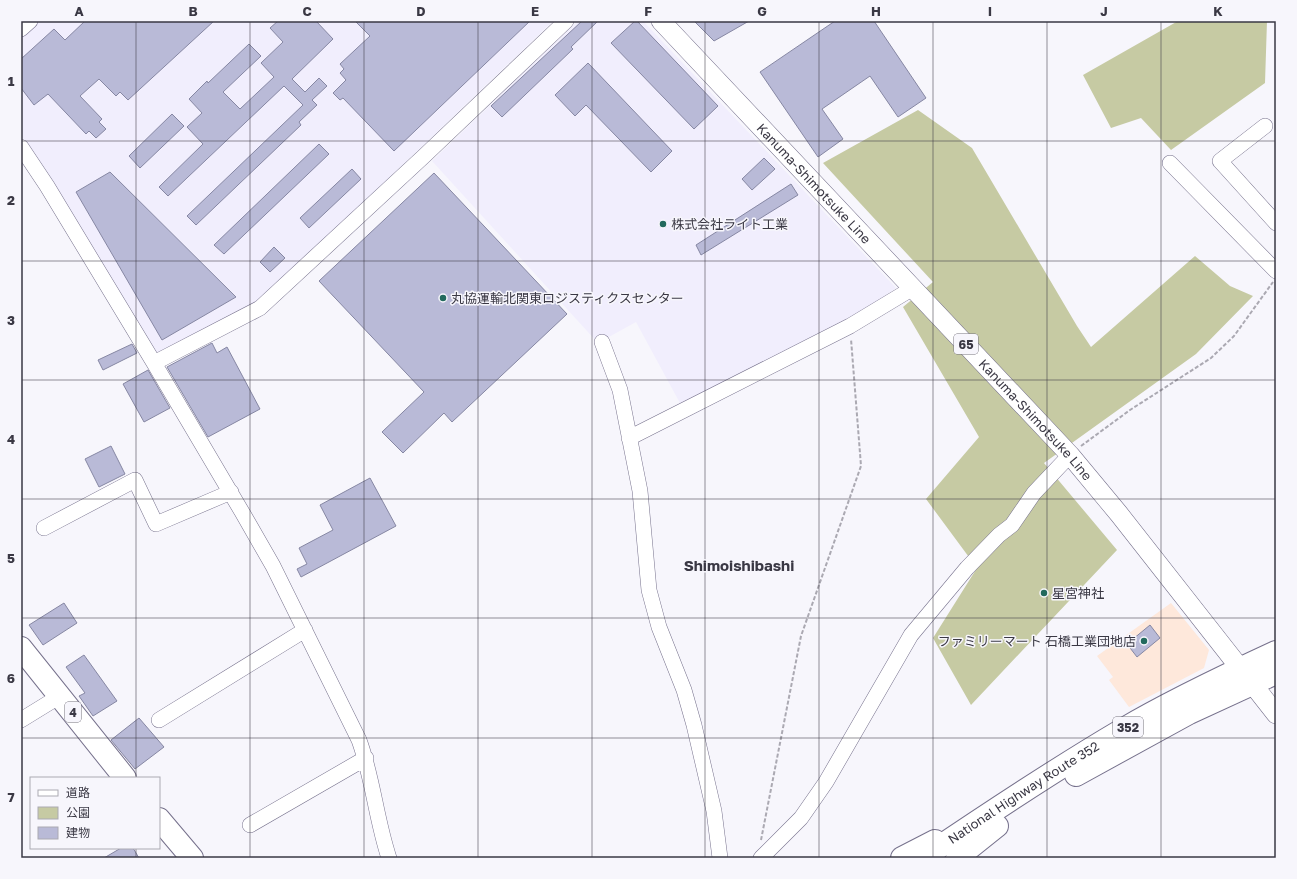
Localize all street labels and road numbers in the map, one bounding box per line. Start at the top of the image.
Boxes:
street label: Kanuma-Shimotsuke Line [753,120,874,247]
road number: 65 [954,334,978,354]
street label: Kanuma-Shimotsuke Line [976,356,1096,483]
road number: 4 [65,702,81,722]
road number: 352 [1113,717,1143,737]
street label: National Highway Route 352 [945,738,1102,847]

